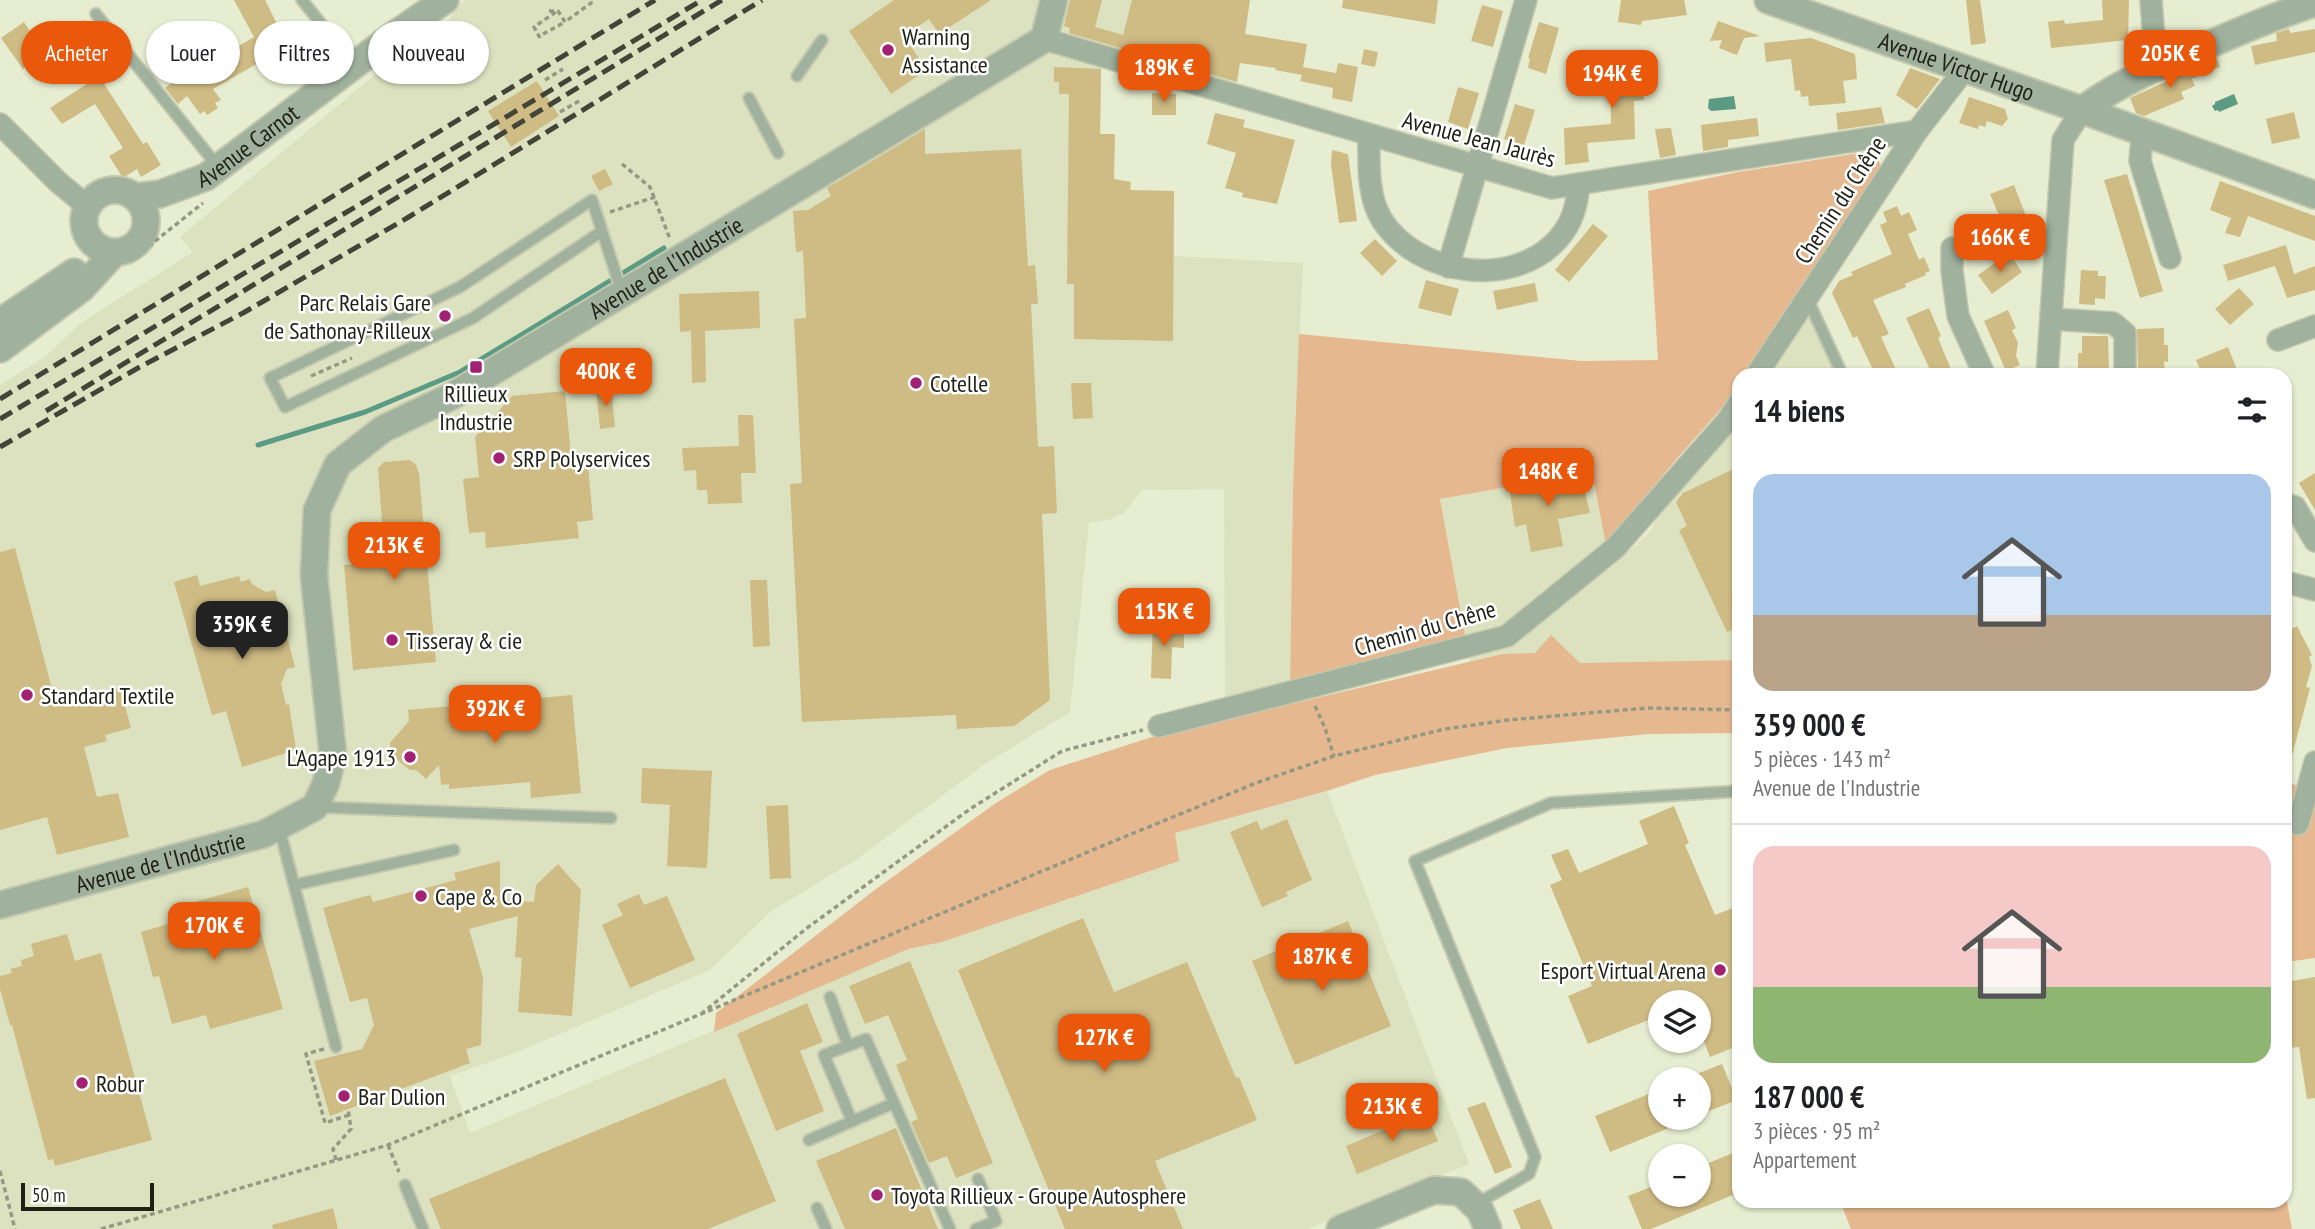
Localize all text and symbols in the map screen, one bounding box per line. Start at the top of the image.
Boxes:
chip: Acheter [21,21,132,84]
chip: Louer [146,21,240,84]
chip: Filtres [254,21,354,84]
chip: Nouveau [368,21,489,84]
place label: Warning Assistance [902,21,988,80]
street label: Avenue Victor Hugo [1875,25,2039,108]
pin: 205K € [2113,31,2227,90]
text: 205K € [2140,38,2200,67]
marker: Warning Assistance [880,42,896,58]
pin: 189K € [1107,44,1221,104]
pin: 194K € [1555,50,1669,110]
text: 189K € [1134,52,1194,81]
text: 194K € [1582,58,1642,87]
street label: Avenue Carnot [193,97,305,194]
street label: Avenue Jean Jaurès [1399,104,1559,174]
street label: Chemin du Chêne [1787,130,1893,270]
street label: Avenue de l'Industrie [583,209,748,326]
pin: 166K € [1943,215,2057,274]
text: 166K € [1970,222,2030,251]
place label: Parc Relais Gare de Sathonay-Rilleux [264,287,431,346]
marker: Parc Relais Gare de Sathonay-Rilleux [437,308,453,324]
pin: 400K € [549,348,663,408]
text: 400K € [576,356,636,385]
marker: Rillieux Industrie [468,359,484,375]
place label: Cotelle [930,368,988,399]
marker: Cotelle [908,375,924,391]
place label: Rillieux Industrie [439,378,513,437]
text: 14 biens [1753,391,1845,430]
icon: filters [2233,391,2271,429]
place label: SRP Polyservices [513,443,650,474]
pin: 148K € [1491,448,1605,508]
marker: SRP Polyservices [491,450,507,466]
text: 148K € [1518,456,1578,485]
icon: home [1949,519,2075,645]
pin: 213K € [337,522,451,582]
text: 213K € [364,530,424,559]
pin: 115K € [1107,588,1221,648]
street label: Chemin du Chêne [1351,593,1499,663]
text: 115K € [1134,596,1194,625]
pin: 359K € [185,602,299,661]
text: 359K € [212,609,272,638]
place label: Tisseray & cie [406,625,522,656]
marker: Tisseray & cie [384,632,400,648]
place label: Standard Textile [41,680,174,711]
pin: 392K € [438,686,552,745]
marker: Standard Textile [19,687,35,703]
text: 392K € [465,693,525,722]
text: 359 000 € [1753,705,1866,744]
place label: L'Agape 1913 [287,742,396,773]
text: 5 pièces · 143 m² [1753,744,1891,773]
marker: L'Agape 1913 [402,749,418,765]
text: Avenue de l'Industrie [1753,773,1920,802]
street label: Avenue de l'Industrie [72,824,249,900]
place label: Cape & Co [435,881,522,912]
marker: Cape & Co [413,888,429,904]
icon: home [1949,891,2075,1017]
pin: 170K € [157,902,271,962]
text: 170K € [184,910,244,939]
pin: 187K € [1265,934,1379,993]
text: 187K € [1292,941,1352,970]
place label: Esport Virtual Arena [1540,955,1706,986]
marker: Esport Virtual Arena [1712,962,1728,978]
map controls [1648,990,1711,1207]
button: layers [1648,990,1711,1053]
pin: 127K € [1047,1014,1161,1074]
text: 127K € [1074,1022,1134,1051]
button: + [1648,1067,1711,1130]
place label: Robur [96,1068,145,1099]
marker: Robur [74,1075,90,1091]
text: 187 000 € [1753,1077,1864,1116]
place label: Bar Dulion [358,1081,445,1112]
pin: 213K € [1335,1084,1449,1143]
marker: Bar Dulion [336,1088,352,1104]
text: 213K € [1362,1091,1422,1120]
text: 3 pièces · 95 m² [1753,1116,1880,1145]
button: − [1648,1144,1711,1207]
text: Appartement [1753,1145,1856,1174]
scale bar [21,1180,154,1212]
place label: Toyota Rillieux - Groupe Autosphere [891,1180,1186,1211]
text: 50 m [32,1183,66,1207]
marker: Toyota Rillieux - Groupe Autosphere [869,1187,885,1203]

